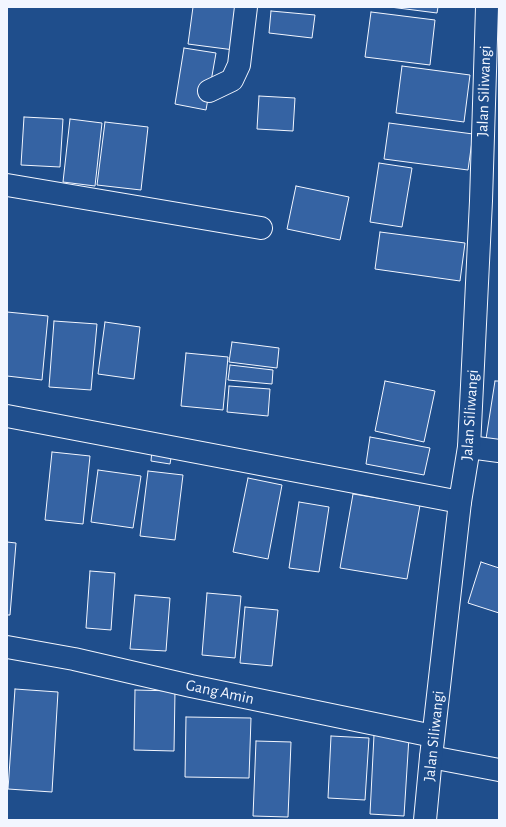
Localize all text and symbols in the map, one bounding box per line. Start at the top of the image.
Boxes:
street label: Jalan Siliwangi [473,45,495,137]
street label: Jalan Siliwangi [457,369,483,461]
street label: Gang Amin [184,675,256,709]
street label: Jalan Siliwangi [420,690,448,782]

